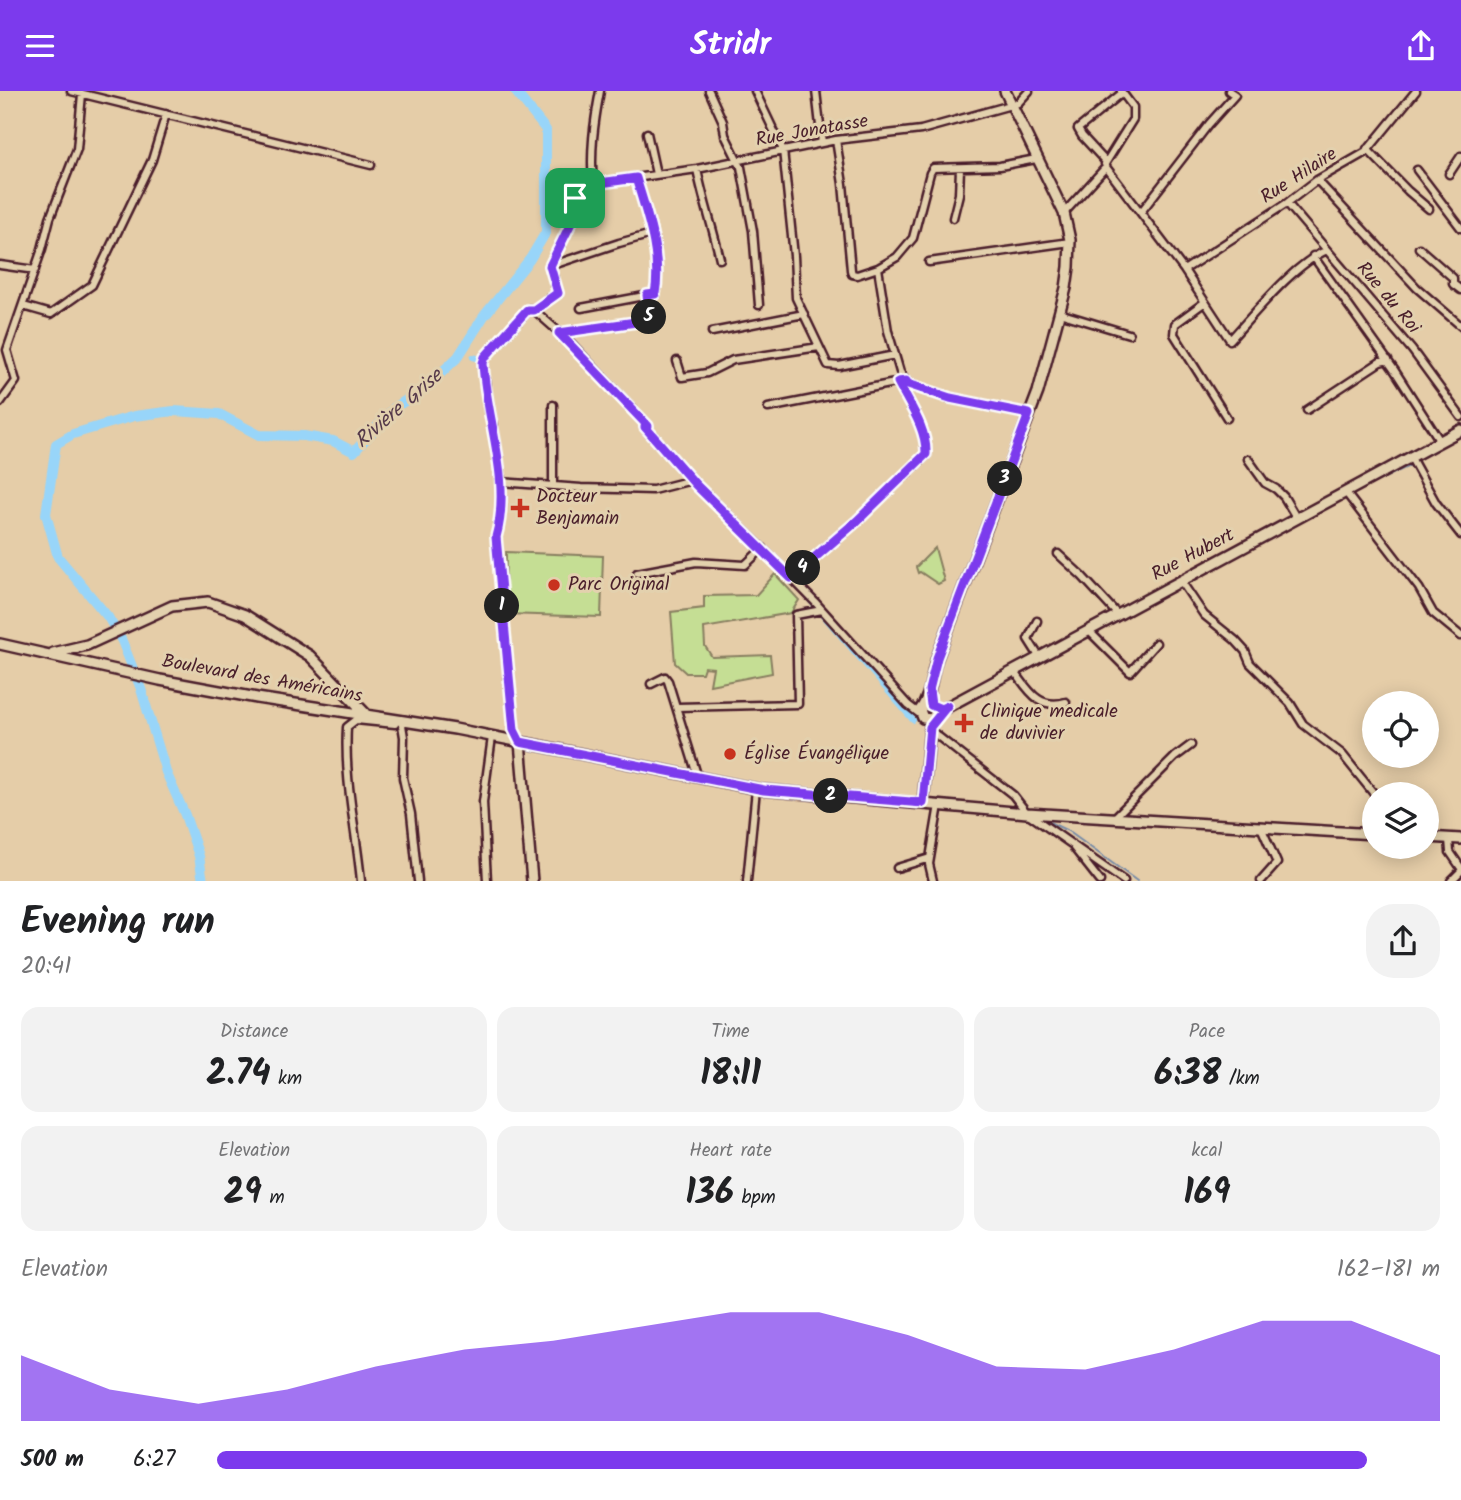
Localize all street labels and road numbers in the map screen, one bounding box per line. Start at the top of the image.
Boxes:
street label: Rue Jonatasse [753,106,871,156]
street label: Rue Hilaire [1255,140,1344,212]
street label: Rue du Roi [1349,255,1428,342]
street label: Rue Hubert [1146,520,1241,589]
street label: Boulevard des Américains [159,647,365,711]

